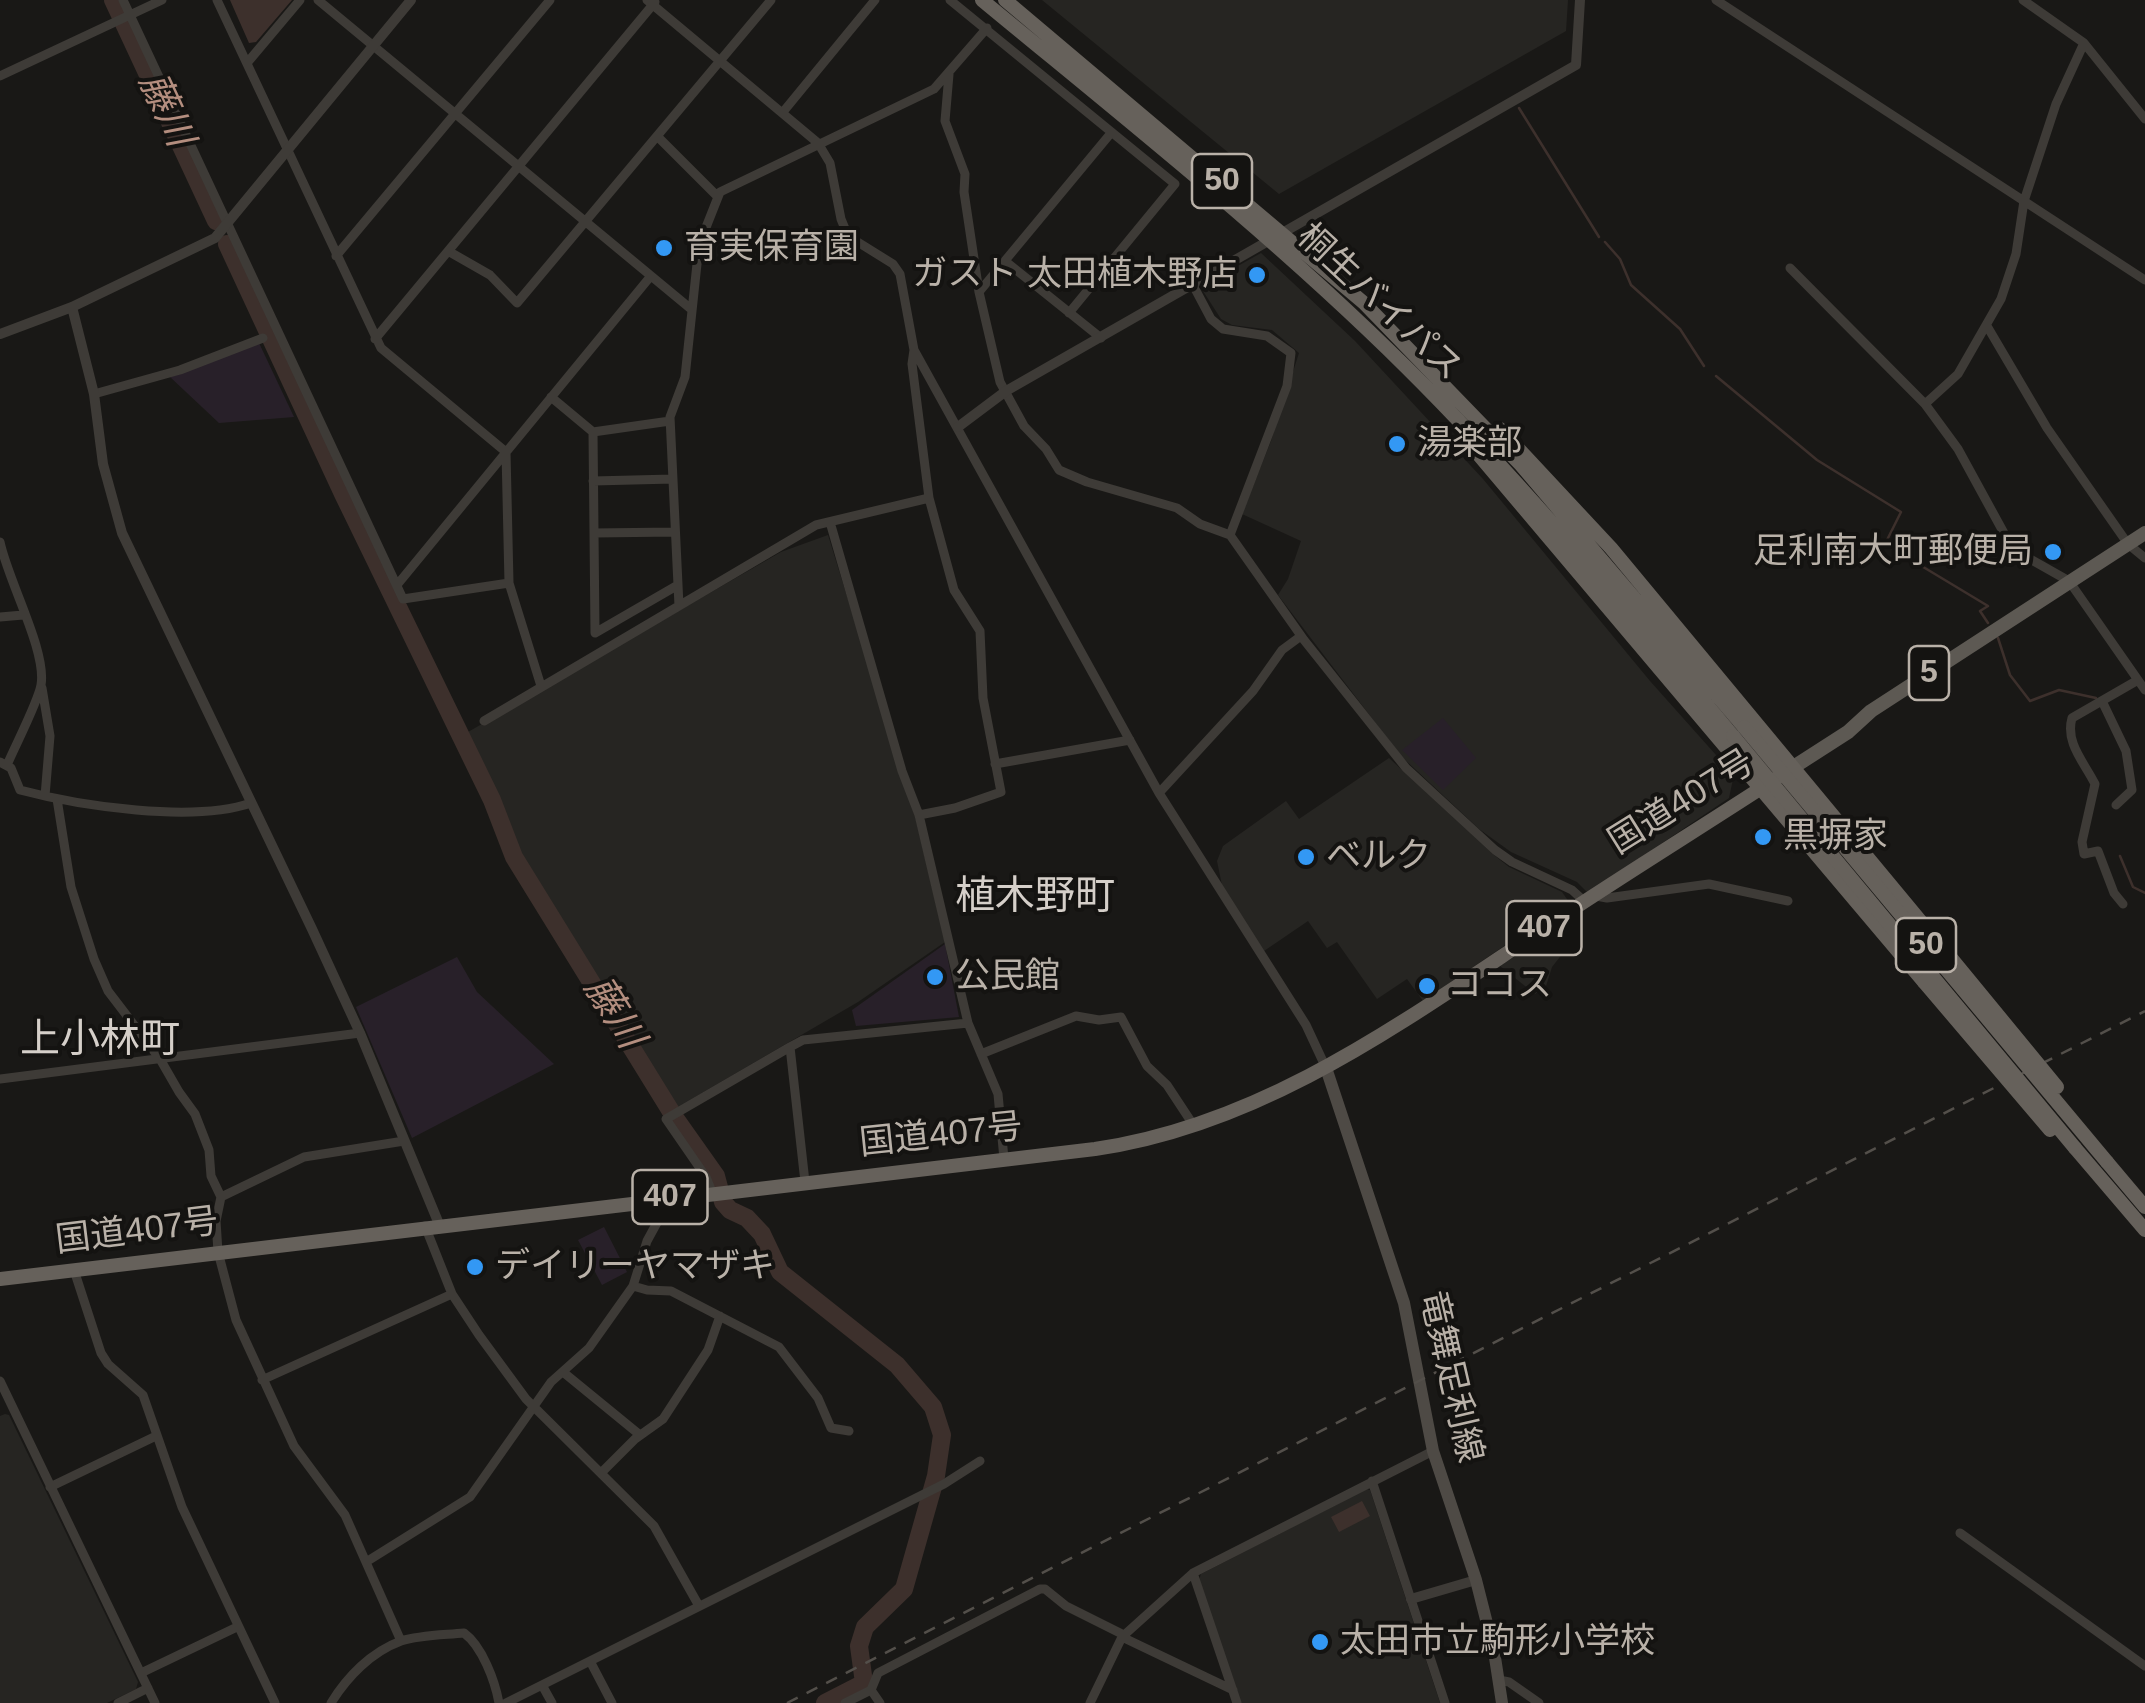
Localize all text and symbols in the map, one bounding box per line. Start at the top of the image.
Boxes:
water label: 藤川 [128,66,202,154]
road number: 50 [1192,154,1252,208]
street label: 桐生バイパス [1288,216,1470,390]
place label: 育実保育園 [684,227,859,269]
marker: 育実保育園 [653,237,675,259]
place label: ガスト 太田植木野店 [912,254,1237,296]
marker: ガスト 太田植木野店 [1246,264,1268,286]
place label: 湯楽部 [1417,423,1522,465]
marker: 湯楽部 [1386,433,1408,455]
place label: 足利南大町郵便局 [1753,531,2033,573]
marker: 足利南大町郵便局 [2042,541,2064,563]
road number: 5 [1909,646,1949,700]
street label: 国道407号 [1602,742,1762,864]
place label: 黒塀家 [1783,816,1888,858]
marker: 黒塀家 [1752,826,1774,848]
place label: ベルク [1326,836,1431,878]
marker: ベルク [1295,846,1317,868]
district label: 植木野町 [955,874,1115,922]
road number: 407 [1506,901,1582,955]
road number: 50 [1896,918,1956,972]
place label: 公民館 [955,956,1060,998]
place label: ココス [1447,965,1552,1007]
marker: 公民館 [924,966,946,988]
water label: 藤川 [574,969,652,1057]
marker: ココス [1416,975,1438,997]
district label: 上小林町 [20,1017,180,1065]
street label: 国道407号 [858,1107,1024,1165]
road number: 407 [632,1170,708,1224]
street label: 国道407号 [53,1201,221,1263]
place label: デイリーヤマザキ [495,1246,775,1288]
marker: デイリーヤマザキ [464,1256,486,1278]
street label: 竜舞足利線 [1410,1287,1490,1467]
place label: 太田市立駒形小学校 [1340,1621,1655,1663]
marker: 太田市立駒形小学校 [1309,1631,1331,1653]

